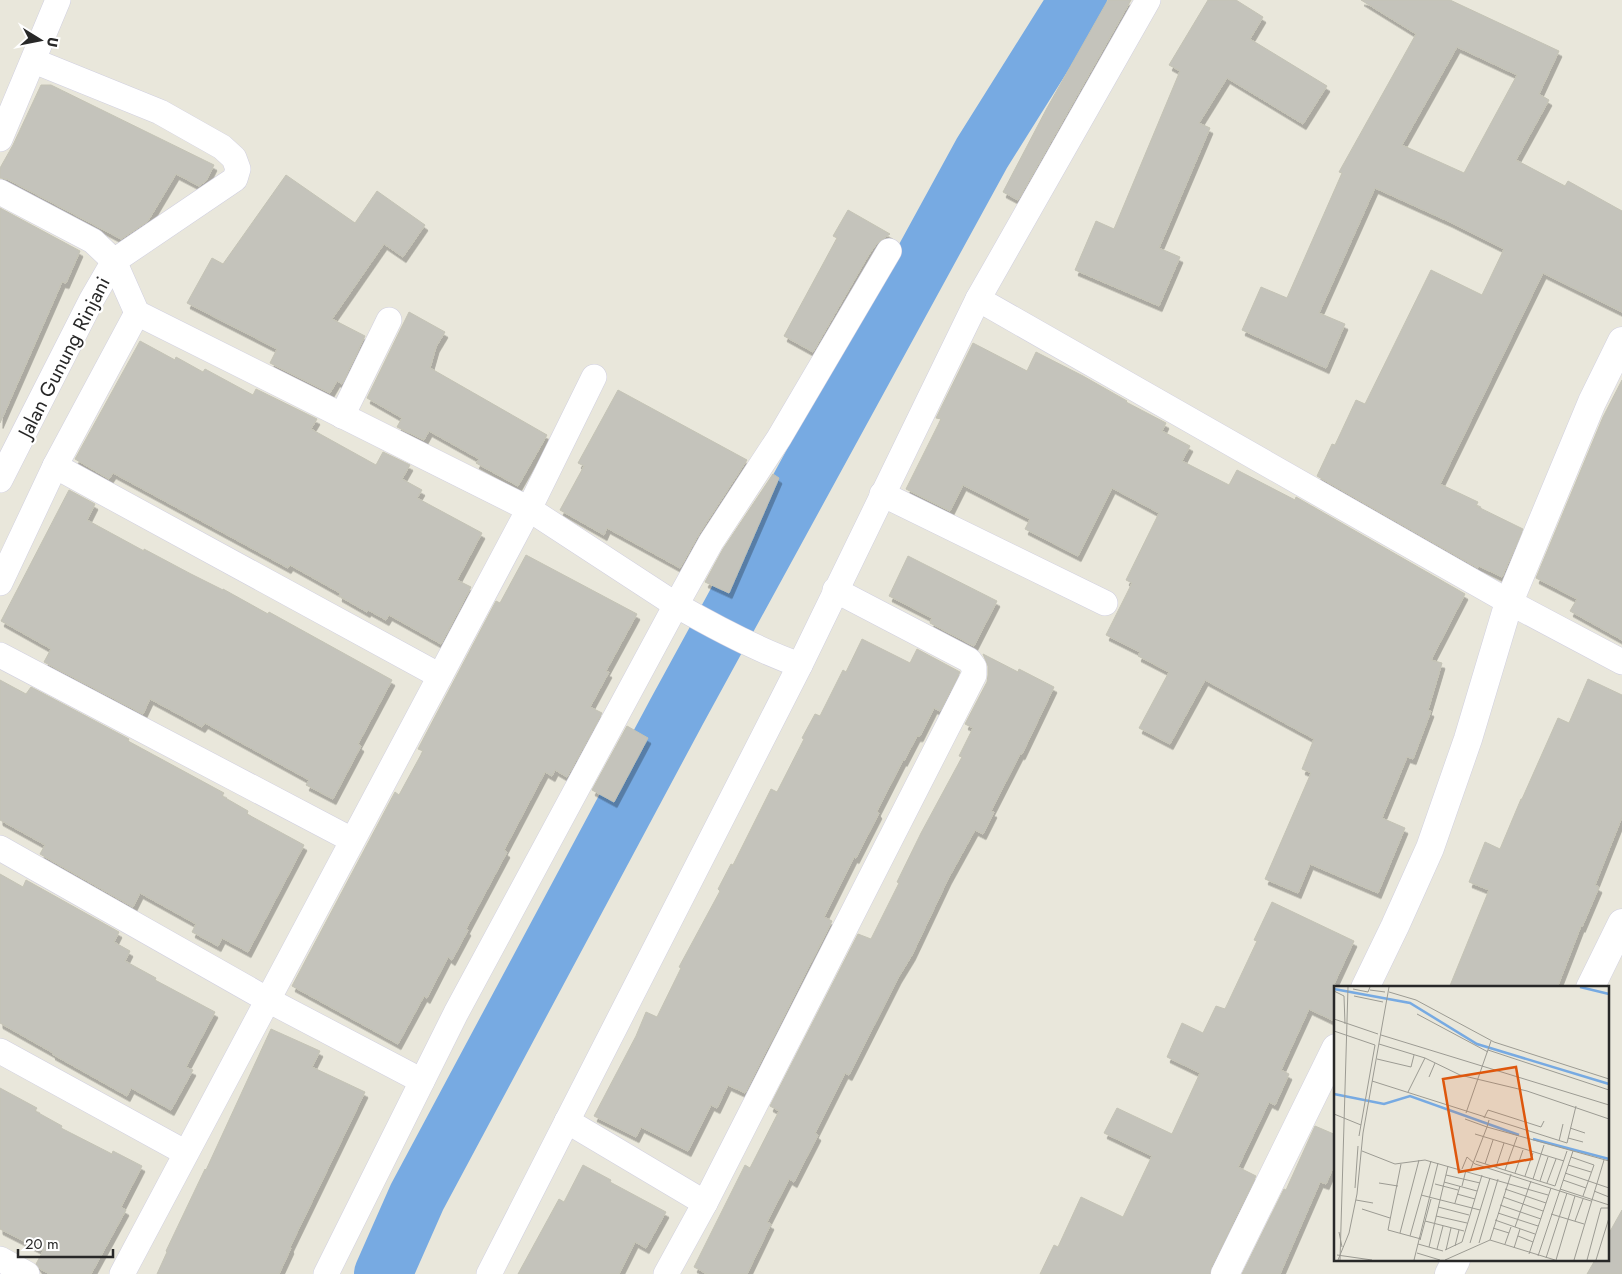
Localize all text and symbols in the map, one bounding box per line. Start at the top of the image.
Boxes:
north arrow [15,15,65,65]
text: U [42,36,64,49]
street label: Jalan Gunung Rinjani [10,272,118,445]
inset map [1334,986,1610,1262]
scale bar [18,1226,112,1258]
text: 20 m [25,1233,59,1255]

